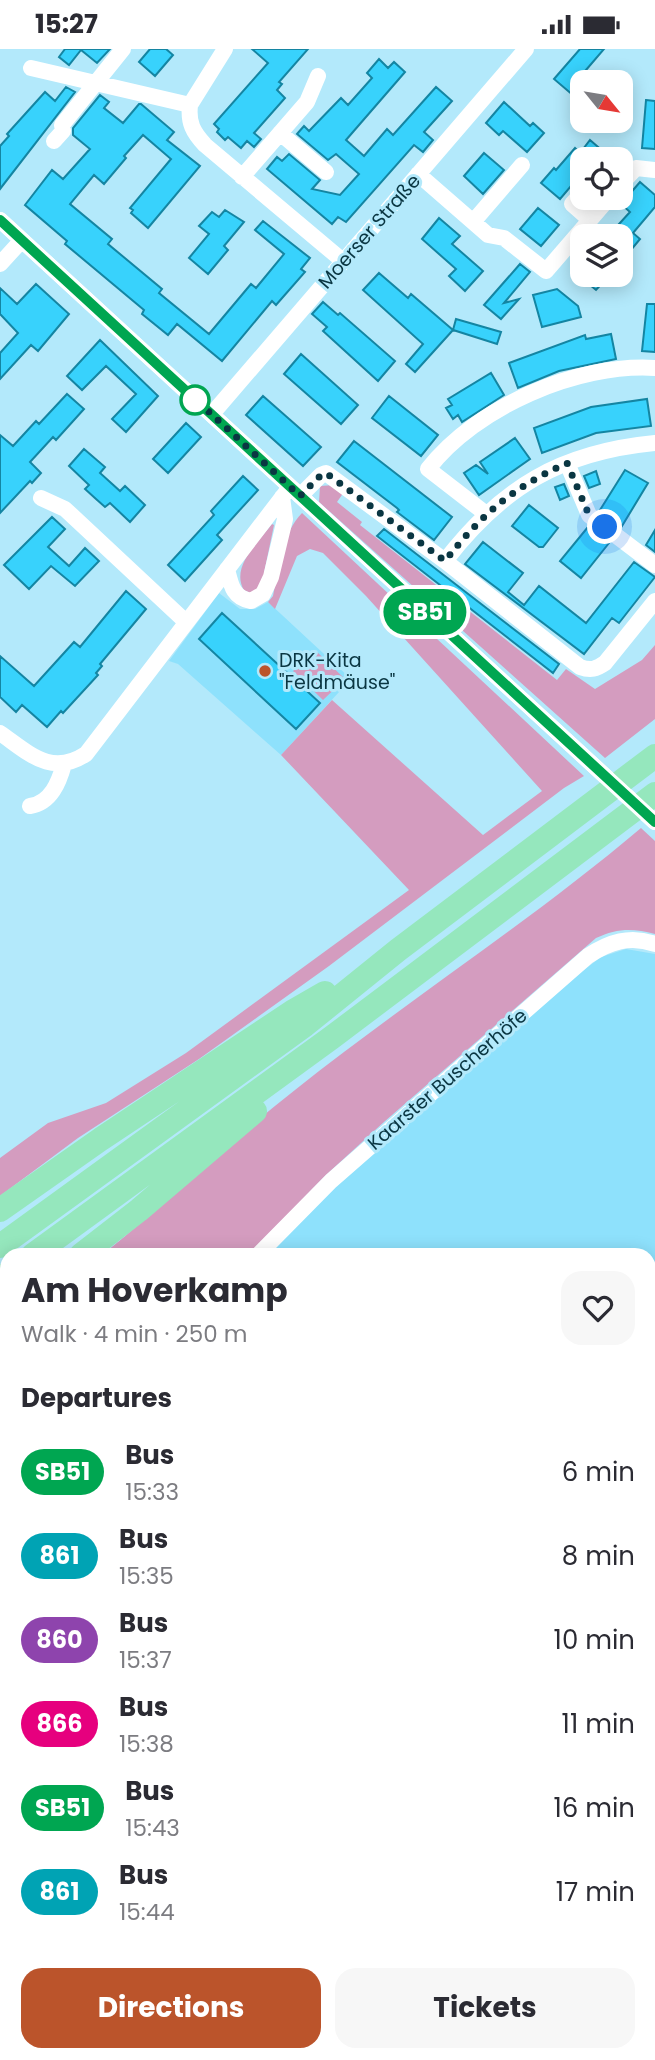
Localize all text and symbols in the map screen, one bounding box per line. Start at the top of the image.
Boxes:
text: 15:27 [35,6,98,42]
north arrow [570,70,634,133]
map controls [570,70,633,287]
button: locate [570,147,633,210]
street label: Moerser Straße [312,168,427,295]
button: layers [570,224,633,287]
unlabelled marker [180,385,210,415]
your location [587,509,622,544]
line badge: SB51 [376,589,474,635]
text: SB51 [397,595,453,628]
place label: DRK-Kita "Feldmäuse" [279,647,395,696]
marker: DRK-Kita "Feldmäuse" [257,663,273,679]
street label: Kaarster Buscherhöfe [362,1002,533,1156]
text: Am Hoverkamp [21,1267,288,1314]
button: heart [561,1271,635,1345]
text: Walk · 4 min · 250 m [21,1318,247,1350]
text: Departures [21,1380,172,1416]
text: Bus [125,1437,174,1473]
text: 6 min [562,1454,635,1490]
text: SB51 [35,1455,90,1488]
text: 15:33 [125,1476,179,1508]
text: Bus [119,1521,168,1557]
text: 8 min [562,1538,635,1574]
text: 861 [40,1539,79,1572]
text: 15:35 [119,1560,174,1592]
text: Bus [119,1605,168,1641]
text: 10 min [554,1622,635,1658]
text: 860 [36,1623,83,1656]
text: 15:37 [119,1644,172,1676]
text: Bus [119,1689,168,1725]
text: 11 min [562,1706,635,1742]
text: 866 [36,1707,83,1740]
text: 15:38 [119,1728,174,1760]
text: Bus [125,1773,174,1809]
text: 16 min [553,1790,635,1826]
text: SB51 [35,1791,90,1824]
text: 15:43 [125,1812,180,1844]
text: Bus [119,1857,168,1893]
text: 17 min [556,1874,635,1910]
text: 861 [40,1875,79,1908]
text: 15:44 [119,1896,175,1928]
button: Directions [21,1968,321,2048]
button: Tickets [335,1968,635,2048]

